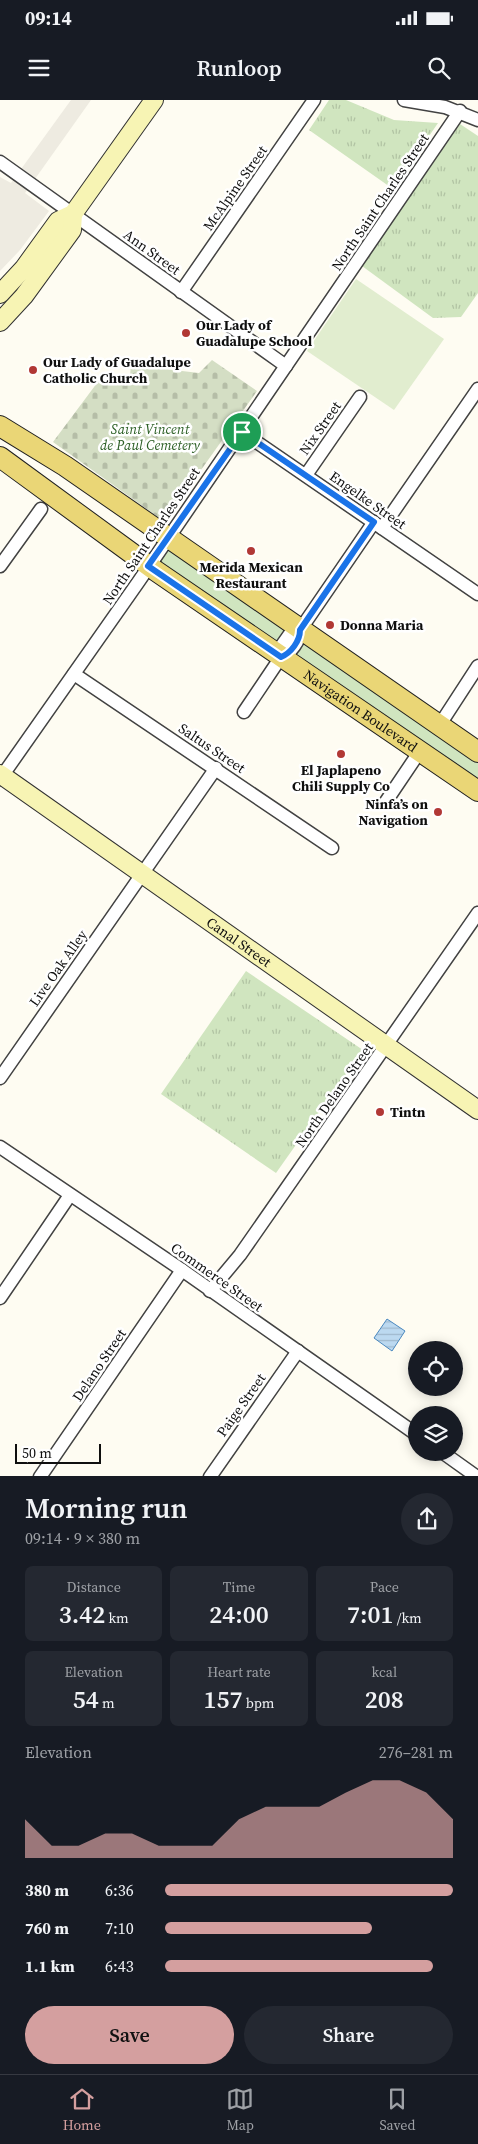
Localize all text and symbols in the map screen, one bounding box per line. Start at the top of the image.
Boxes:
text: 09:14 [25,5,72,31]
text: Runloop [196,53,282,83]
icon: menu [25,54,53,82]
icon: search [425,54,453,82]
street label: North Saint Charles Street [326,129,434,275]
street label: McAlpine Street [198,141,272,235]
street label: Ann Street [120,225,185,280]
place label: Our Lady of Guadalupe School [196,315,313,351]
marker: Our Lady of Guadalupe School [180,327,192,339]
place label: Our Lady of Guadalupe Catholic Church [43,352,191,388]
marker: Our Lady of Guadalupe Catholic Church [27,364,39,376]
street label: Nix Street [294,397,346,459]
pin [221,411,263,453]
icon: arrive [228,418,256,446]
park label: Saint Vincent de Paul Cemetery [100,419,200,455]
street label: North Saint Charles Street [97,463,205,609]
street label: Engelke Street [326,466,411,534]
marker: Merida Mexican Restaurant [245,545,257,557]
place label: Merida Mexican Restaurant [199,557,303,593]
place label: Donna Maria [340,615,424,635]
marker: Donna Maria [324,619,336,631]
street label: Navigation Boulevard [300,665,422,757]
street label: Saltus Street [175,718,250,778]
marker: El Japlapeno Chili Supply Co [335,748,347,760]
place label: El Japlapeno Chili Supply Co [292,760,390,796]
place label: Ninfa’s on Navigation [359,794,428,830]
marker: Ninfa’s on Navigation [432,806,444,818]
street label: Canal Street [202,912,276,972]
street label: Live Oak Alley [24,925,92,1010]
street label: North Delano Street [290,1038,378,1151]
place label: Tintn [390,1102,426,1122]
marker: Tintn [374,1106,386,1118]
street label: Commerce Street [167,1238,267,1316]
street label: Delano Street [67,1324,131,1405]
map controls [408,1341,463,1461]
button: locate [408,1341,463,1396]
street label: Paige Street [212,1369,270,1441]
button: layers [408,1406,463,1461]
scale bar [15,1442,101,1465]
text: 50 m [22,1443,52,1463]
text: Morning run [25,1489,188,1527]
button: share [401,1493,453,1545]
text: 09:14 · 9 × 380 m [25,1527,140,1549]
text: Distance [67,1577,121,1597]
text: Time [223,1577,255,1597]
text: Pace [370,1577,399,1597]
text: 3.42 [59,1597,105,1631]
text: 24:00 [209,1597,269,1631]
text: 7:01 [347,1597,394,1631]
text: km [105,1608,129,1628]
text: /km [394,1608,422,1628]
text: Elevation [64,1662,123,1682]
text: Heart rate [207,1662,271,1682]
text: kcal [372,1662,397,1682]
text: 54 [73,1682,99,1716]
text: 157 [203,1682,243,1716]
text: 208 [365,1682,404,1716]
text: m [99,1693,115,1713]
text: bpm [243,1693,274,1713]
text: Elevation [25,1741,92,1763]
text: 276–281 m [379,1741,453,1763]
text: 380 m [25,1879,69,1901]
text: 6:36 [105,1879,134,1901]
text: 760 m [25,1917,69,1939]
text: 7:10 [105,1917,134,1939]
text: 1.1 km [25,1955,75,1977]
text: 6:43 [105,1955,134,1977]
button: Save [25,2006,234,2064]
button: Share [244,2006,453,2064]
tab: Home [63,2085,101,2135]
tab: Map [226,2085,254,2135]
tab: Saved [379,2085,415,2135]

